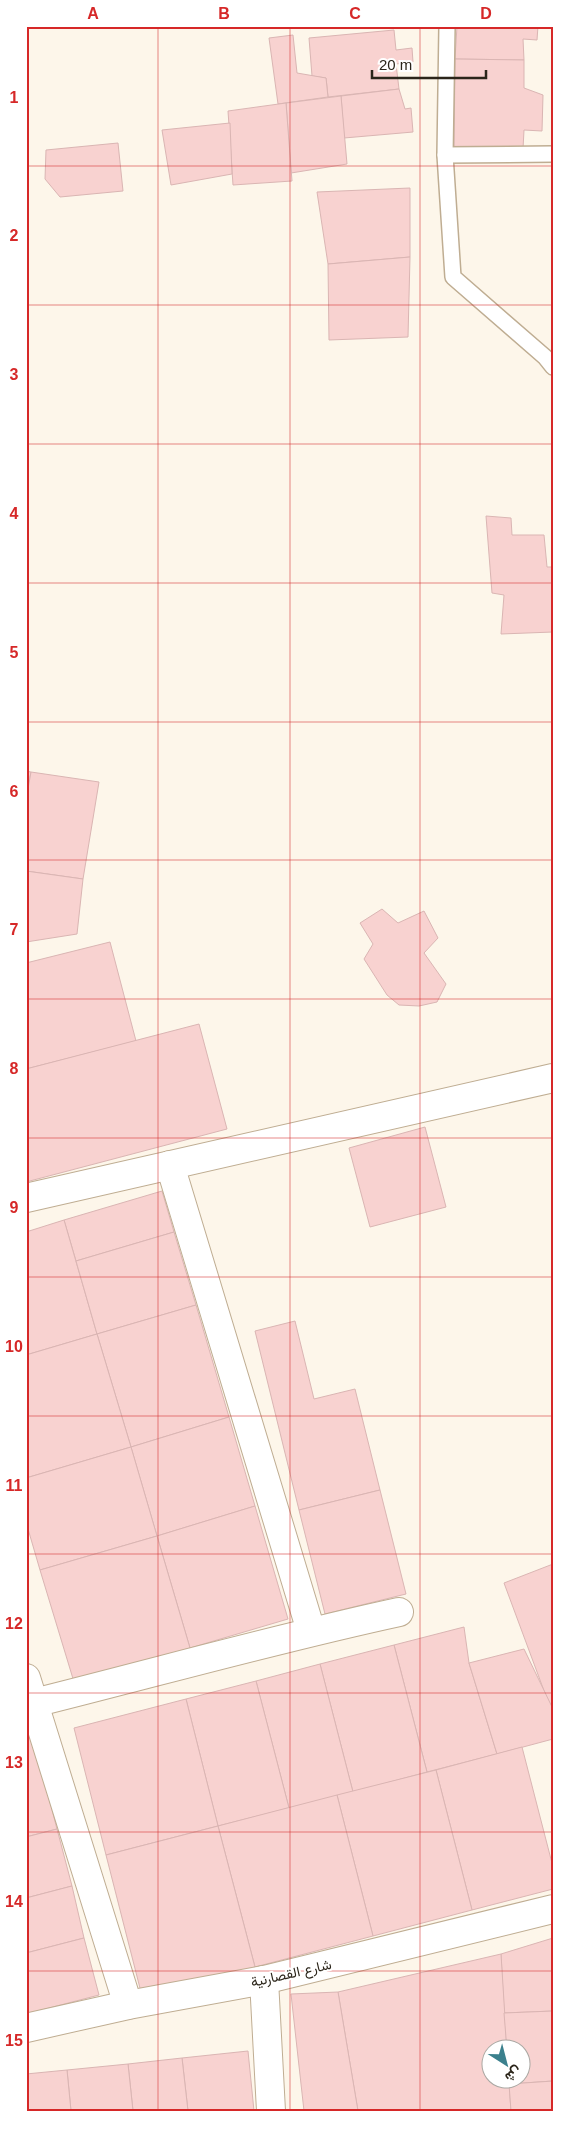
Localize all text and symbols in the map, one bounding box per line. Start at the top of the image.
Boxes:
text: A [87,5,99,22]
text: B [218,5,230,22]
text: C [349,5,361,22]
text: D [480,5,492,22]
scale bar [372,48,485,80]
text: 20 m [379,56,412,73]
text: 1 [10,89,19,106]
text: 2 [10,227,19,244]
text: 3 [10,366,19,383]
text: 4 [10,505,19,522]
text: 5 [10,644,19,661]
text: 6 [10,783,19,800]
text: 7 [10,921,19,938]
text: 8 [10,1060,19,1077]
text: 9 [10,1199,19,1216]
text: 10 [5,1338,23,1355]
text: 11 [6,1477,23,1494]
text: 12 [5,1615,23,1632]
text: 13 [5,1754,23,1771]
text: 14 [5,1893,23,1910]
street label: شارع القصارنية [249,1956,334,1993]
text: 15 [5,2032,23,2049]
north arrow [482,2040,532,2090]
text: ش [501,2062,525,2086]

